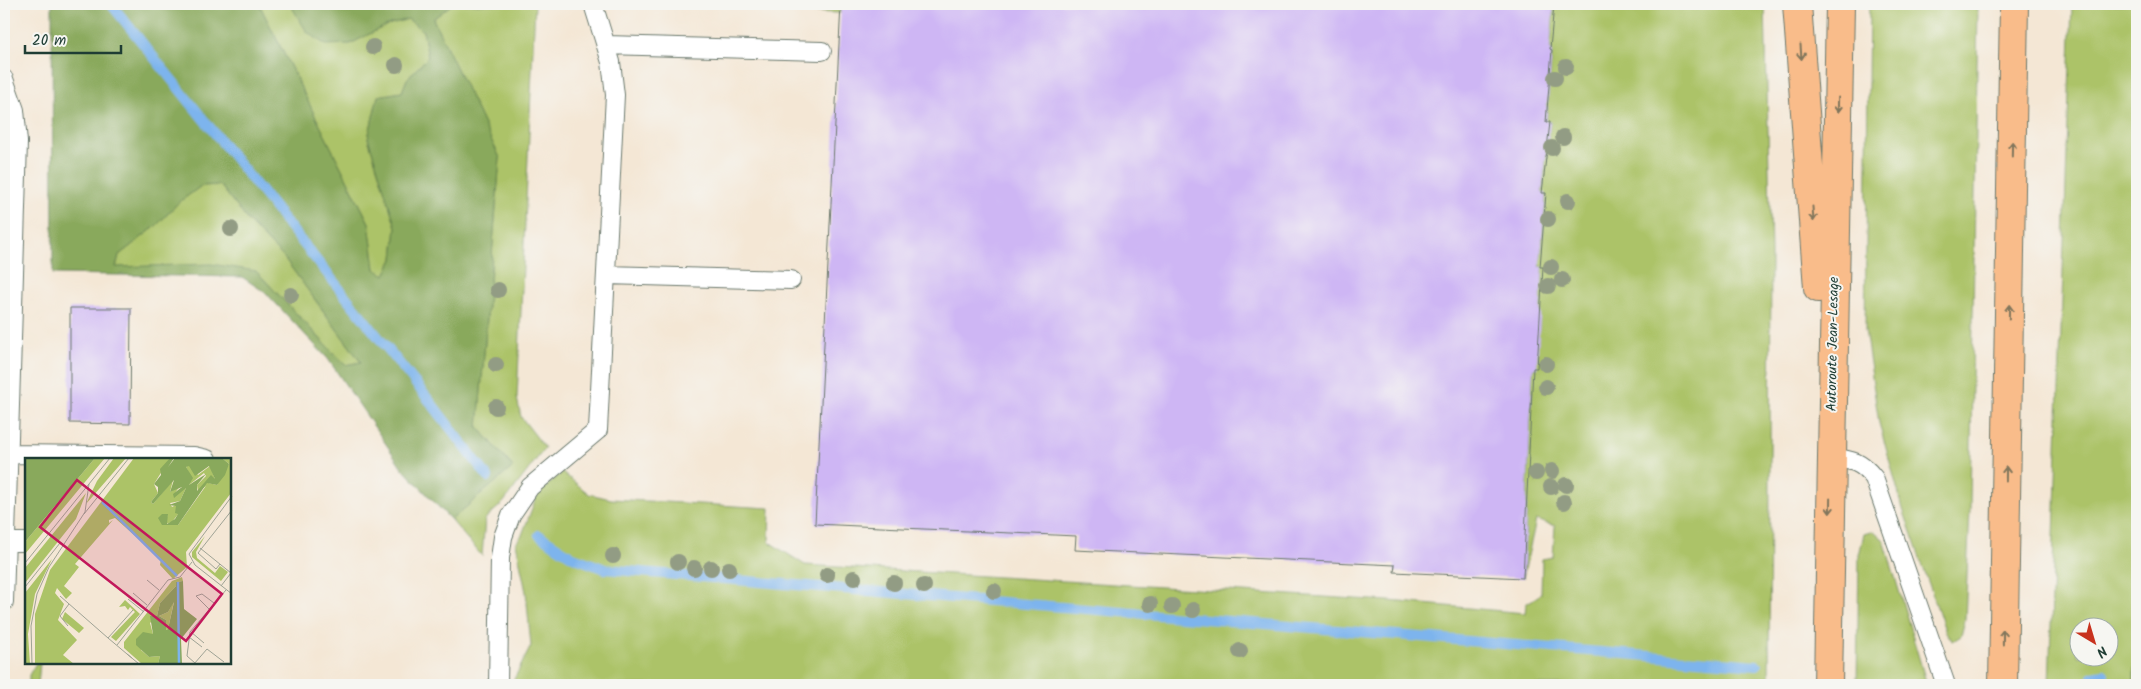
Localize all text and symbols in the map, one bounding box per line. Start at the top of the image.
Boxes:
scale bar [25,22,121,54]
text: 20 m [32,29,66,53]
one-way arrow [1796,44,1805,60]
one-way arrow [1833,97,1842,113]
one-way arrow [2007,141,2017,158]
one-way arrow [1808,206,1817,222]
street label: Autoroute Jean-Lesage [1821,276,1845,412]
one-way arrow [2004,304,2014,320]
inset map [25,458,231,664]
one-way arrow [2001,466,2011,482]
one-way arrow [1825,497,1835,513]
north arrow [2068,616,2118,666]
one-way arrow [1999,629,2008,645]
text: N [2091,640,2112,663]

